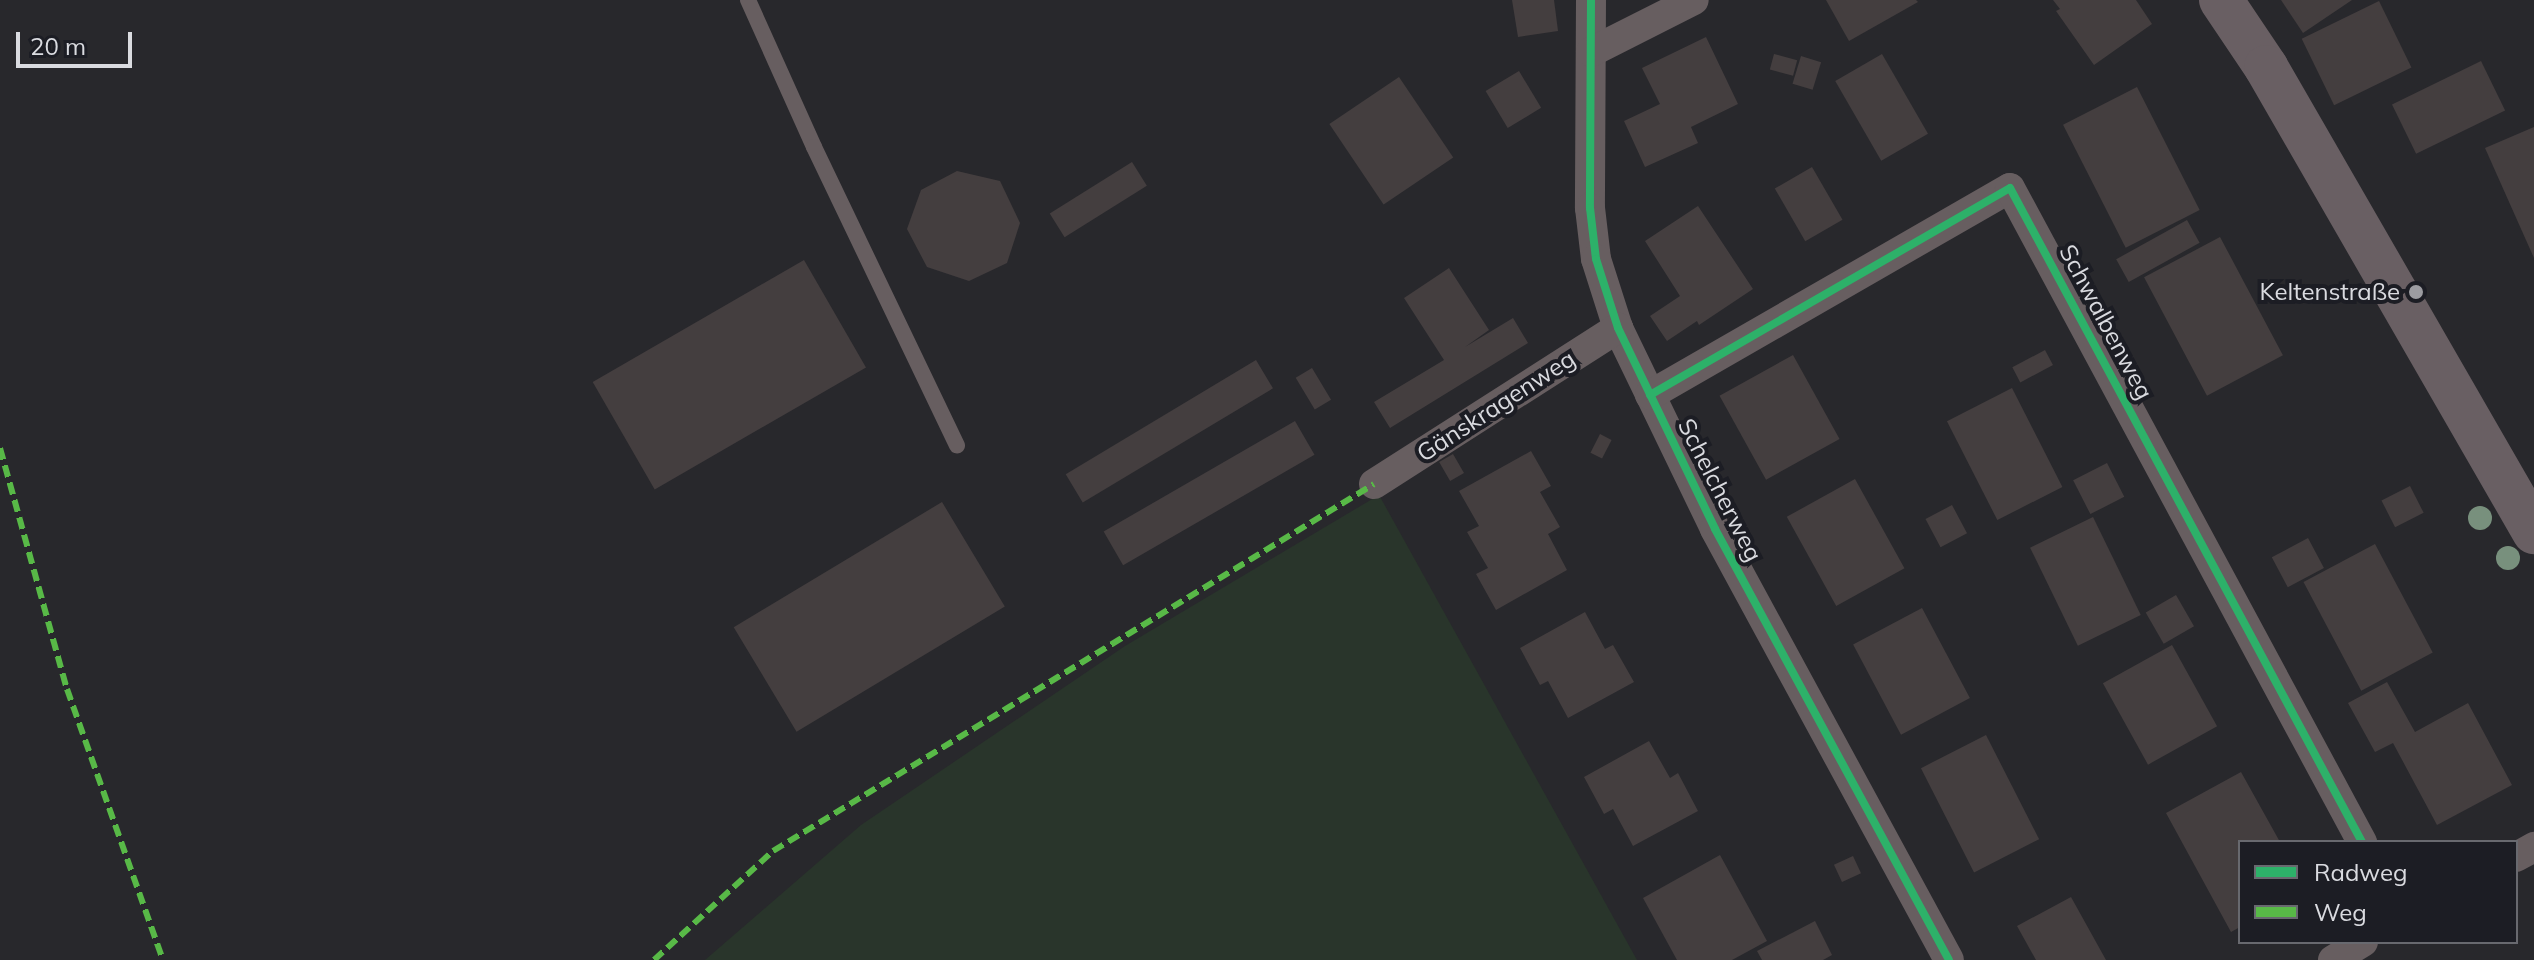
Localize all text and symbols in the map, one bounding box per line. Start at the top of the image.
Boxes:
scale bar [20,16,136,66]
text: 20 m [30,31,86,61]
street label: Schwalbenweg [2053,240,2159,404]
place label: Keltenstraße [2259,278,2400,306]
marker: Keltenstraße [2407,283,2425,301]
street label: Gänskragenweg [1411,344,1581,468]
street label: Schelcherweg [1672,414,1768,566]
legend [2238,840,2518,944]
text: Radweg [2314,857,2408,887]
text: Weg [2314,897,2367,927]

